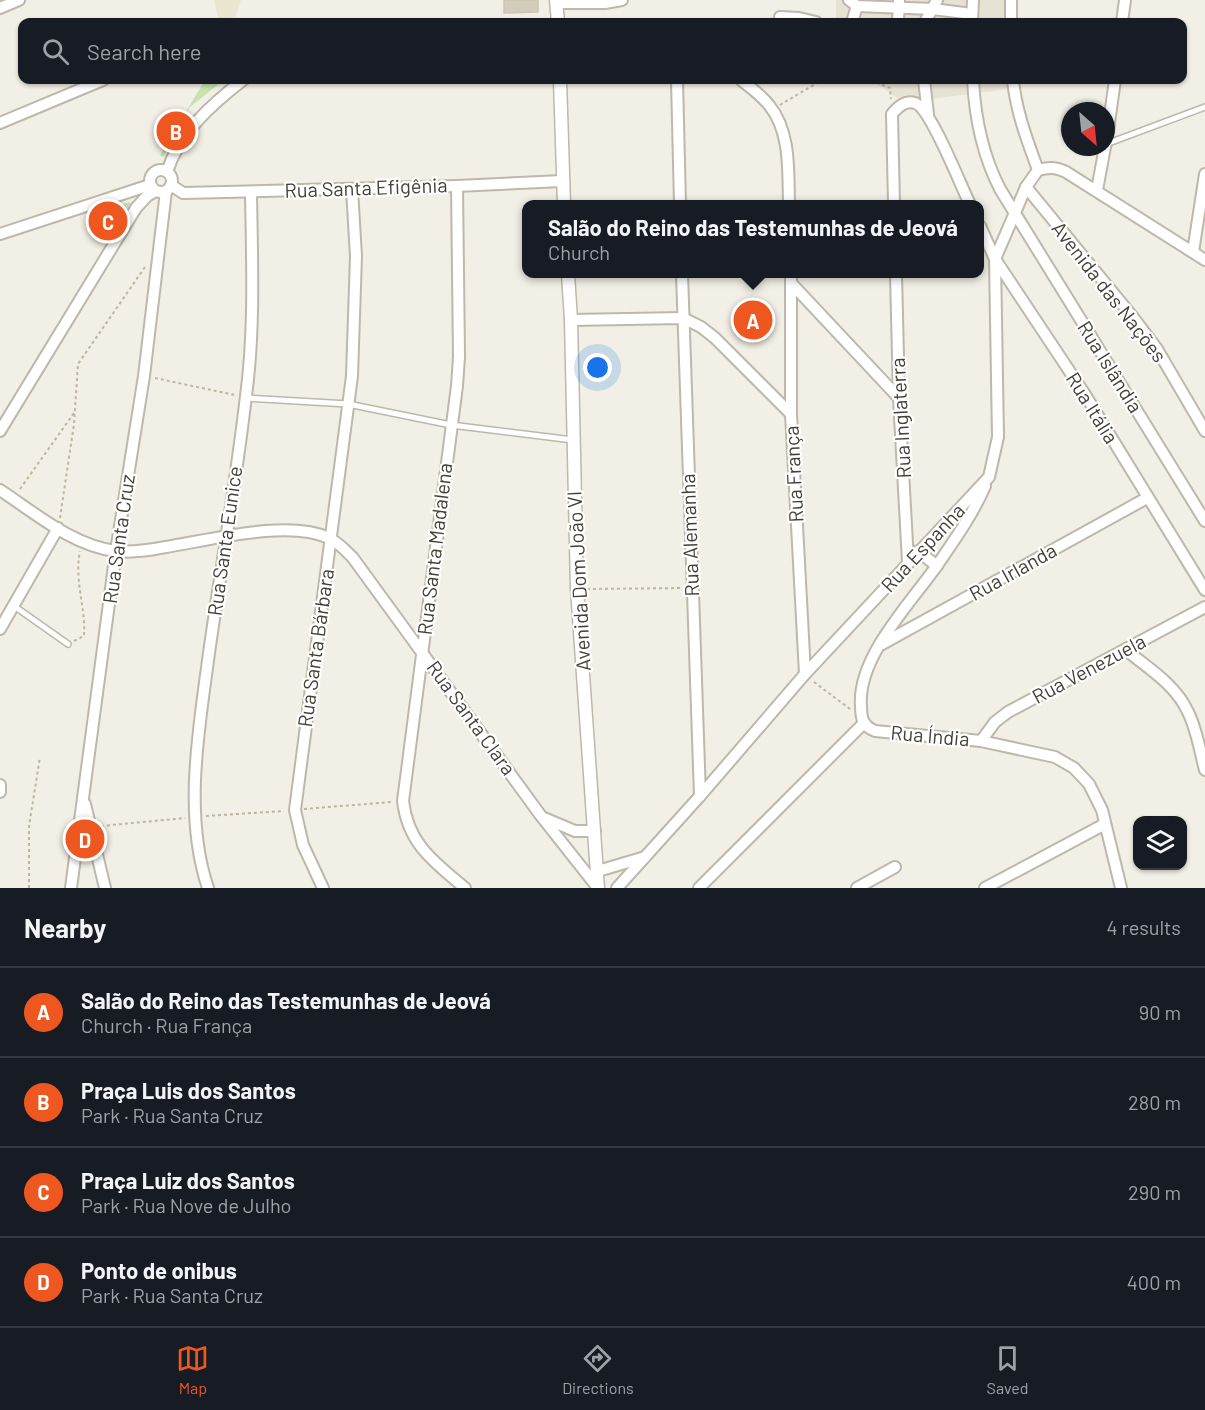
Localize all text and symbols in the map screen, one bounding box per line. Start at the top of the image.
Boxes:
search box [18,18,1187,84]
icon: search [39,35,72,68]
text: Search here [87,38,201,64]
north arrow [1061,102,1115,156]
pin: B [156,108,195,154]
street label: Rua Santa Efigênia [284,172,448,202]
pin: C [88,198,128,244]
popup [522,200,984,278]
text: Salão do Reino das Testemunhas de Jeová [548,214,958,240]
street label: Avenida das Nações [1047,216,1172,367]
text: Church [548,240,610,264]
pin: A [734,298,772,342]
street label: Rua Islândia [1073,316,1148,417]
your location [583,353,612,382]
street label: Rua Inglaterra [885,357,915,479]
street label: Rua Itália [1062,367,1124,448]
street label: Rua França [778,425,808,523]
street label: Rua Santa Madalena [412,461,456,636]
street label: Rua Santa Eunice [202,464,246,617]
street label: Rua Santa Cruz [97,473,139,605]
street label: Rua Alemanha [675,473,703,597]
street label: Avenida Dom João VI [561,490,595,672]
street label: Rua Espanha [875,498,969,596]
street label: Rua Irlanda [965,537,1060,605]
street label: Rua Santa Bárbara [292,567,338,729]
street label: Rua Venezuela [1028,628,1149,708]
street label: Rua Santa Clara [422,655,521,779]
street label: Rua Índia [890,720,971,750]
pin: D [66,816,104,862]
map controls [1133,816,1187,870]
button: layers [1133,816,1187,870]
text: Nearby [24,912,106,943]
text: 4 results [1106,915,1181,939]
text: Salão do Reino das Testemunhas de Jeová [81,987,491,1013]
text: A [37,1000,50,1024]
text: 90 m [1139,1000,1181,1024]
text: Church · Rua França [81,1013,252,1037]
text: Praça Luis dos Santos [81,1077,296,1103]
text: B [37,1090,50,1114]
text: 280 m [1128,1090,1181,1114]
text: Park · Rua Santa Cruz [81,1103,263,1127]
text: Praça Luiz dos Santos [81,1167,295,1193]
text: C [37,1180,50,1204]
text: 290 m [1128,1180,1181,1204]
text: Park · Rua Nove de Julho [81,1193,292,1217]
text: Ponto de onibus [81,1257,237,1283]
text: D [37,1270,50,1294]
text: 400 m [1127,1270,1181,1294]
text: Park · Rua Santa Cruz [81,1283,263,1307]
tab: Map [176,1342,209,1397]
tab: Directions [562,1342,634,1397]
tab: Saved [987,1342,1029,1397]

